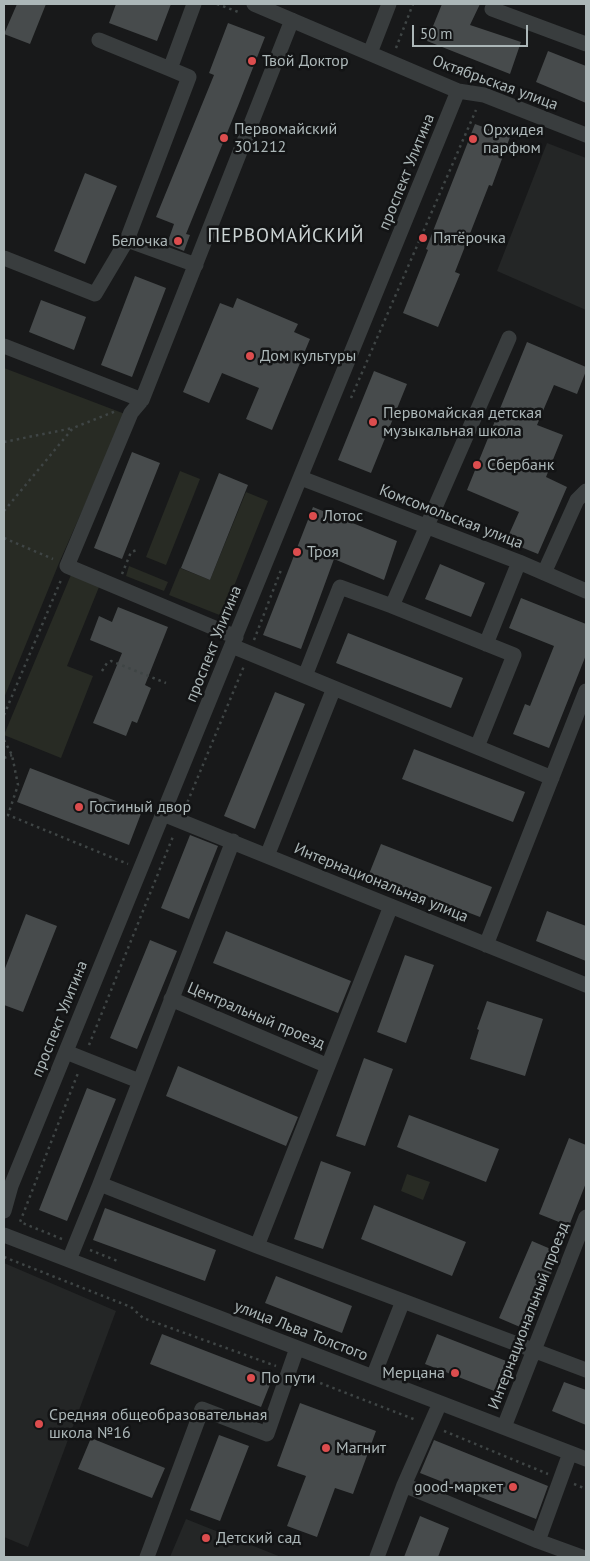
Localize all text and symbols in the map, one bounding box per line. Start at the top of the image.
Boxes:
scale bar [415,15,531,47]
text: 50 m [420,24,453,43]
place label: Твой Доктор [262,51,349,71]
street label: Октябрьская улица [429,51,561,115]
marker: Твой Доктор [246,55,258,67]
street label: проспект Улитина [375,111,439,233]
place label: Первомайский 301212 [234,119,337,157]
place label: Орхидея парфюм [483,120,544,158]
marker: Первомайский 301212 [218,132,230,144]
marker: Орхидея парфюм [467,133,479,145]
district label: ПЕРВОМАЙСКИЙ [206,226,366,248]
place label: Пятёрочка [433,228,506,248]
place label: Белочка [111,231,168,251]
marker: Пятёрочка [417,232,429,244]
marker: Белочка [172,235,184,247]
place label: Дом культуры [260,346,356,366]
marker: Дом культуры [244,350,256,362]
place label: Первомайская детская музыкальная школа [383,403,542,441]
marker: Первомайская детская музыкальная школа [367,416,379,428]
place label: Сбербанк [487,455,554,475]
marker: Сбербанк [471,459,483,471]
street label: Комсомольская улица [376,481,526,553]
place label: Лотос [323,506,363,526]
marker: Лотос [307,510,319,522]
place label: Троя [307,542,339,562]
marker: Троя [291,546,303,558]
street label: проспект Улитина [182,583,246,705]
place label: Гостиный двор [89,797,191,817]
marker: Гостиный двор [73,801,85,813]
street label: Интернациональная улица [291,839,471,927]
street label: проспект Улитина [28,958,92,1080]
street label: Центральный проезд [184,978,328,1054]
street label: Интернациональный проезд [484,1220,574,1412]
street label: улица Льва Толстого [231,1297,371,1365]
place label: Мерцана [382,1363,445,1383]
marker: Мерцана [449,1367,461,1379]
place label: По пути [261,1368,316,1388]
marker: По пути [245,1372,257,1384]
place label: Средняя общеобразовательная школа №16 [49,1405,267,1443]
marker: Средняя общеобразовательная школа №16 [33,1418,45,1430]
place label: Магнит [336,1438,386,1458]
marker: Магнит [320,1442,332,1454]
place label: good-маркет [414,1477,503,1497]
marker: good-маркет [507,1481,519,1493]
place label: Детский сад [216,1528,301,1548]
marker: Детский сад [200,1532,212,1544]

